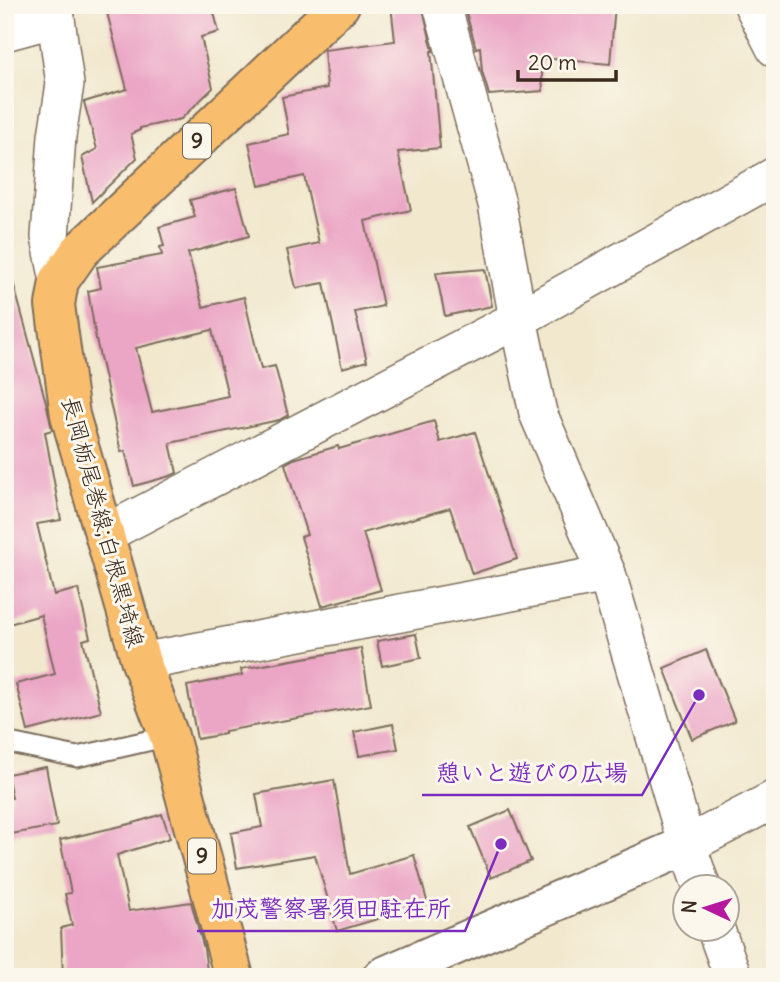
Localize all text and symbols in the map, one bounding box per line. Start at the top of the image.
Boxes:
scale bar [518,38,616,82]
text: 20 m [528,49,577,76]
road number: 9 [183,124,211,158]
street label: 長岡栃尾巻線;白根黒埼線 [56,393,151,651]
callout: 憩いと遊びの広場 [422,750,642,795]
text: 憩いと遊びの広場 [436,757,628,787]
road number: 9 [188,838,216,874]
north arrow [672,874,742,944]
callout: 加茂警察署須田駐在所 [197,886,465,931]
text: 加茂警察署須田駐在所 [211,893,451,923]
text: N [677,899,701,914]

